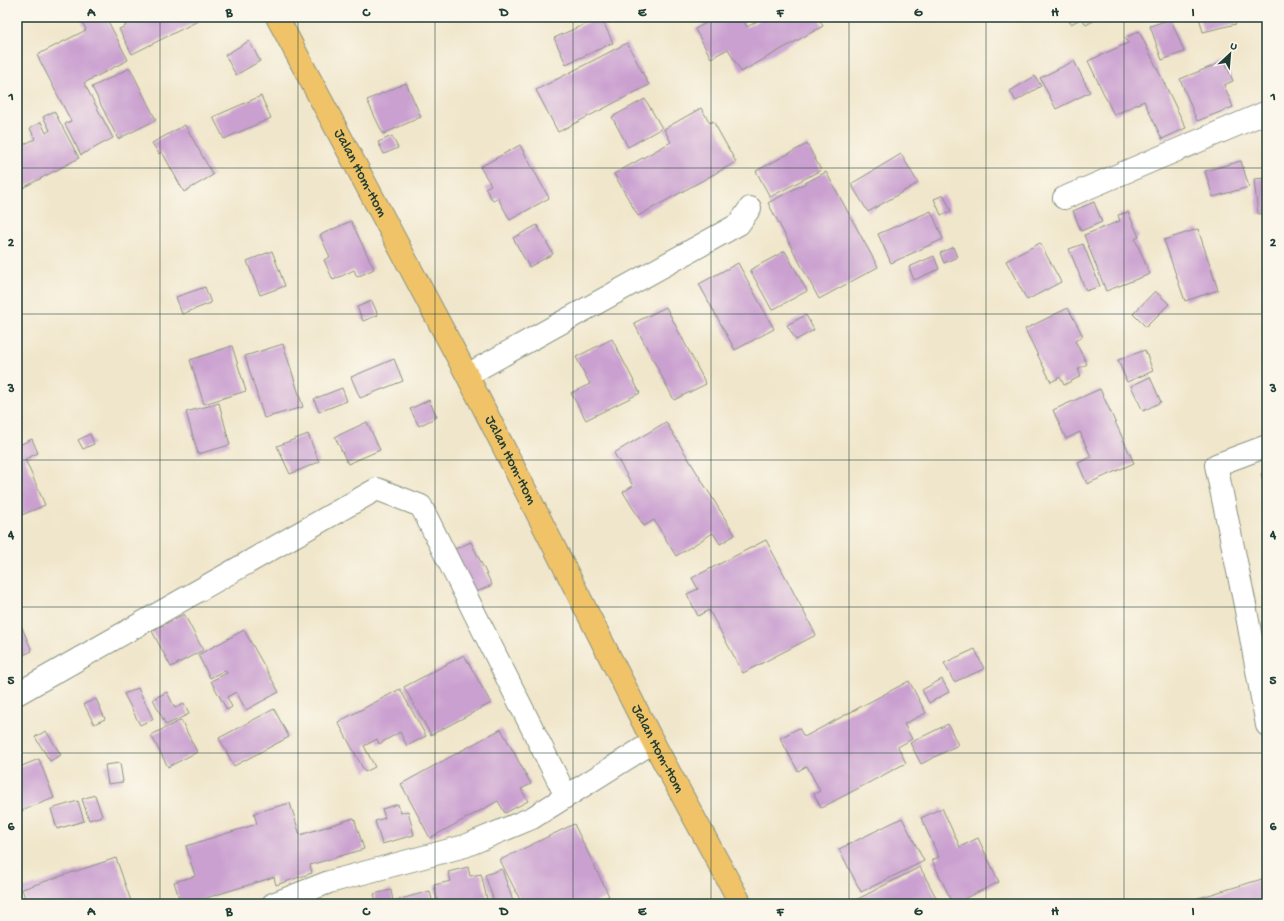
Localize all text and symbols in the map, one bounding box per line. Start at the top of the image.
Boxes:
text: A [86,6,96,21]
text: B [225,6,234,21]
text: C [361,6,371,21]
text: D [499,6,509,21]
text: E [638,6,647,21]
text: F [776,6,785,21]
text: G [914,6,923,21]
text: H [1051,6,1059,21]
text: I [1191,6,1195,21]
north arrow [1210,34,1250,74]
text: U [1228,40,1240,54]
text: 1 [7,90,14,105]
text: 1 [1269,90,1276,105]
street label: Jalan Hom-Hom [329,126,391,221]
text: 2 [8,236,15,251]
text: 2 [1270,236,1277,251]
text: 3 [7,382,15,397]
text: 3 [1269,382,1277,397]
street label: Jalan Hom-Hom [480,413,540,508]
text: 4 [7,528,15,543]
text: 4 [1269,528,1277,543]
text: 5 [8,674,15,689]
text: 5 [1270,674,1277,689]
street label: Jalan Hom-Hom [627,702,688,797]
text: 6 [8,820,15,835]
text: 6 [1270,820,1277,835]
text: A [86,905,96,920]
text: B [225,905,234,920]
text: C [361,905,371,920]
text: D [499,905,509,920]
text: E [638,905,647,920]
text: F [776,905,785,920]
text: G [914,905,923,920]
text: H [1051,905,1059,920]
text: I [1191,905,1195,920]

